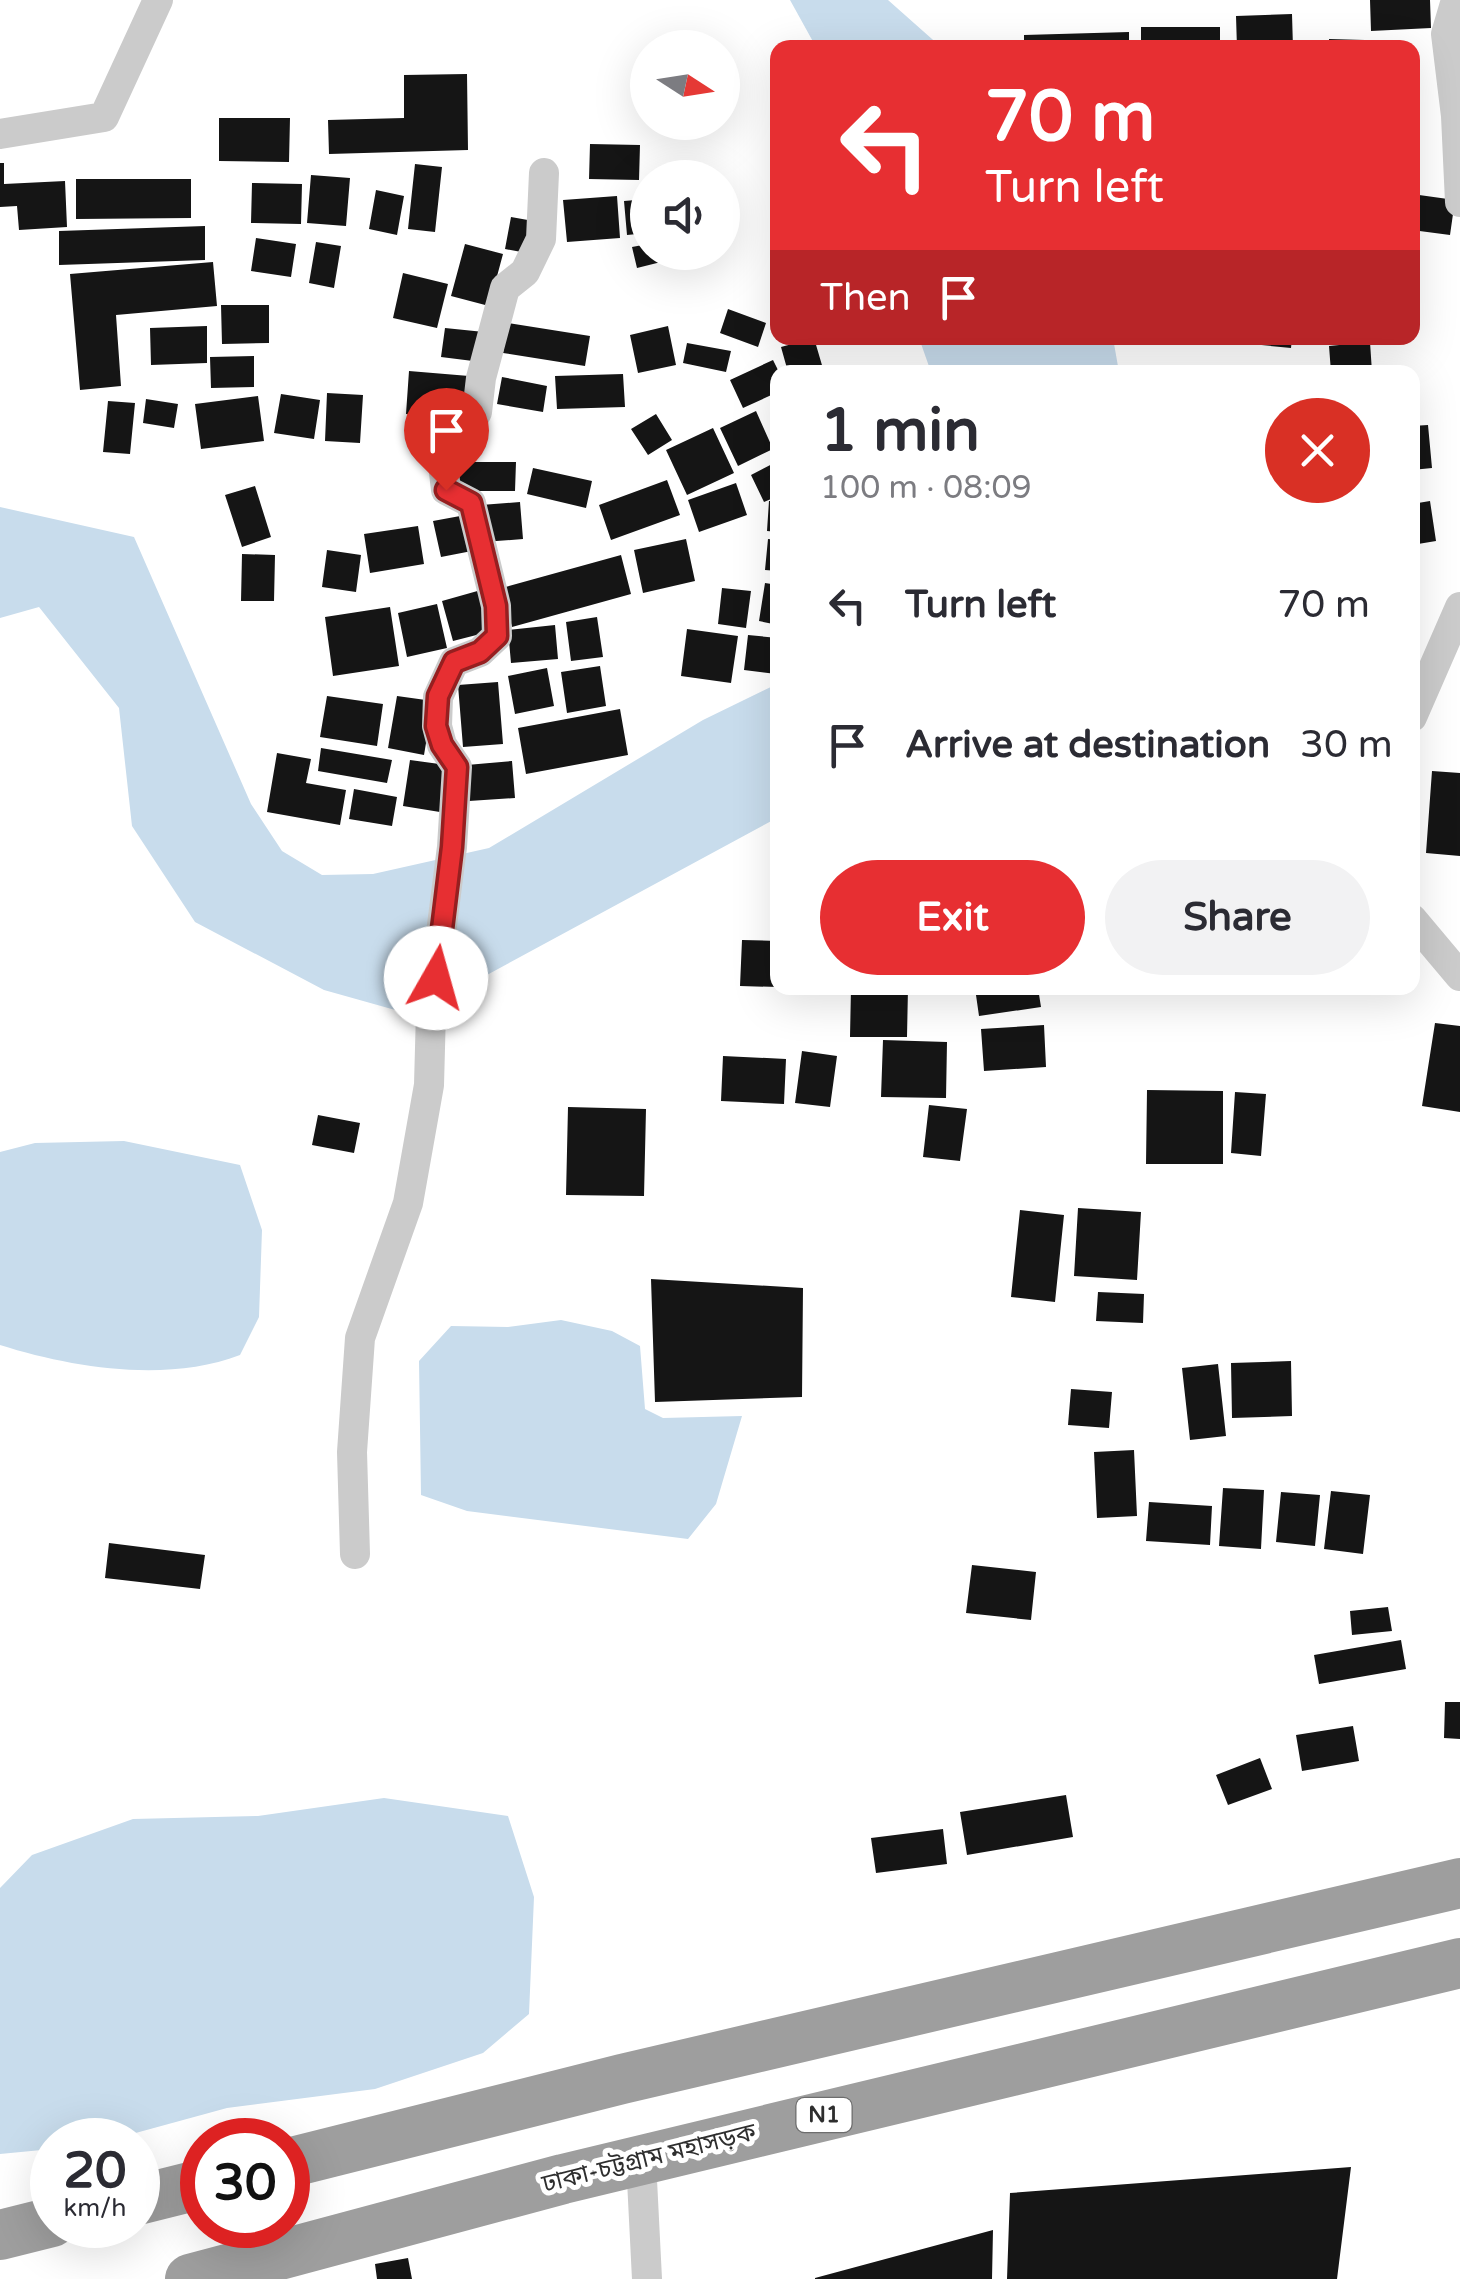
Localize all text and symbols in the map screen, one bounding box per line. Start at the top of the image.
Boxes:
north arrow [630,30,740,140]
map controls [630,30,740,270]
text: 70 m [985,76,1155,160]
icon: left [820,80,950,210]
button: sound [630,160,740,270]
text: Turn left [985,161,1164,215]
icon: arrive [931,270,986,325]
text: Then [820,275,911,321]
pin [404,388,489,491]
text: 1 min [820,395,980,467]
button: close [1265,398,1370,503]
icon: arrive [419,403,474,458]
text: 100 m · 08:09 [820,469,1032,507]
icon: left [820,578,875,633]
text: Turn left [905,582,1056,628]
text: 70 m [1278,582,1370,628]
icon: arrive [820,718,875,773]
text: Arrive at destination [905,722,1270,768]
text: 30 m [1300,722,1393,768]
button: Exit [820,860,1085,975]
button: Share [1105,860,1370,975]
position arrow [384,926,488,1030]
road number: N1 [796,2098,852,2132]
street label: ঢাকা-চট্টগ্রাম মহাসড়ক [538,2117,760,2199]
speed limit sign: 30 [180,2118,310,2248]
text: 20 [64,2141,126,2201]
text: km/h [64,2193,126,2223]

